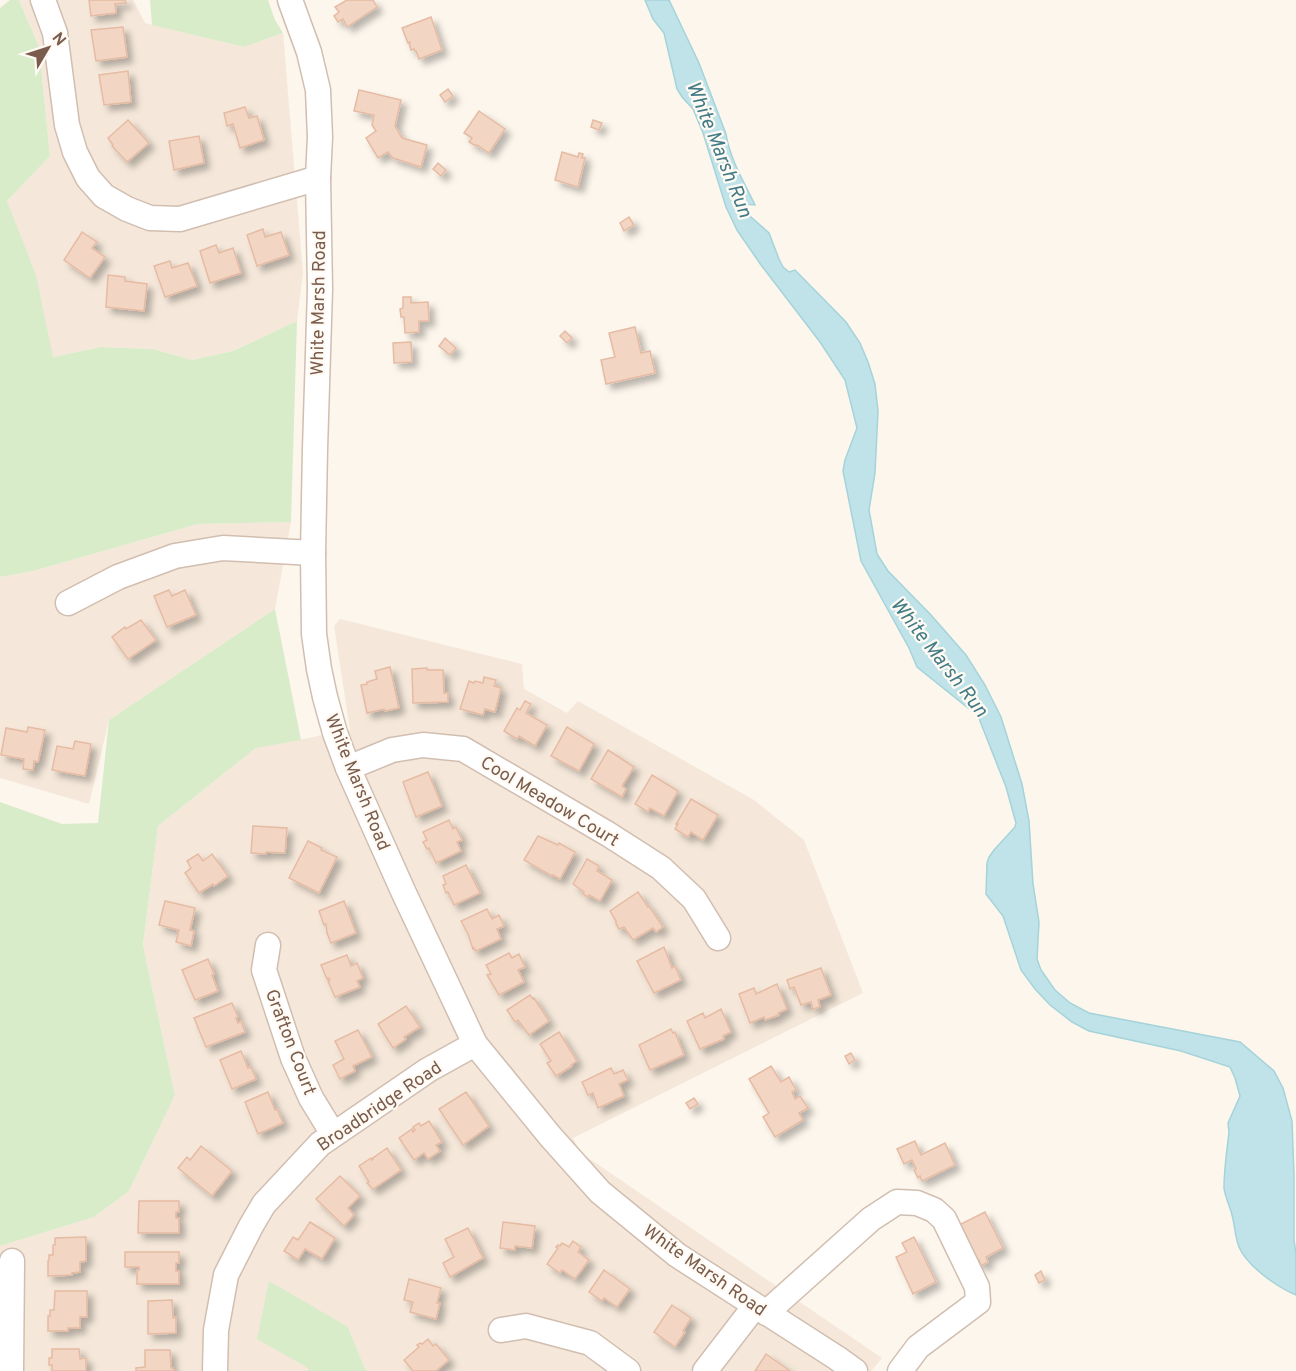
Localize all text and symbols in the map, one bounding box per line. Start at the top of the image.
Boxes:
north arrow [18,18,78,78]
text: N [47,29,69,51]
water label: White Marsh Run [679,78,757,222]
street label: White Marsh Road [307,230,332,376]
water label: White Marsh Run [884,593,993,723]
street label: White Marsh Road [319,711,394,854]
street label: Cool Meadow Court [476,752,623,853]
street label: Grafton Court [259,986,320,1099]
street label: Broadbridge Road [313,1057,447,1158]
street label: White Marsh Road [638,1220,770,1322]

